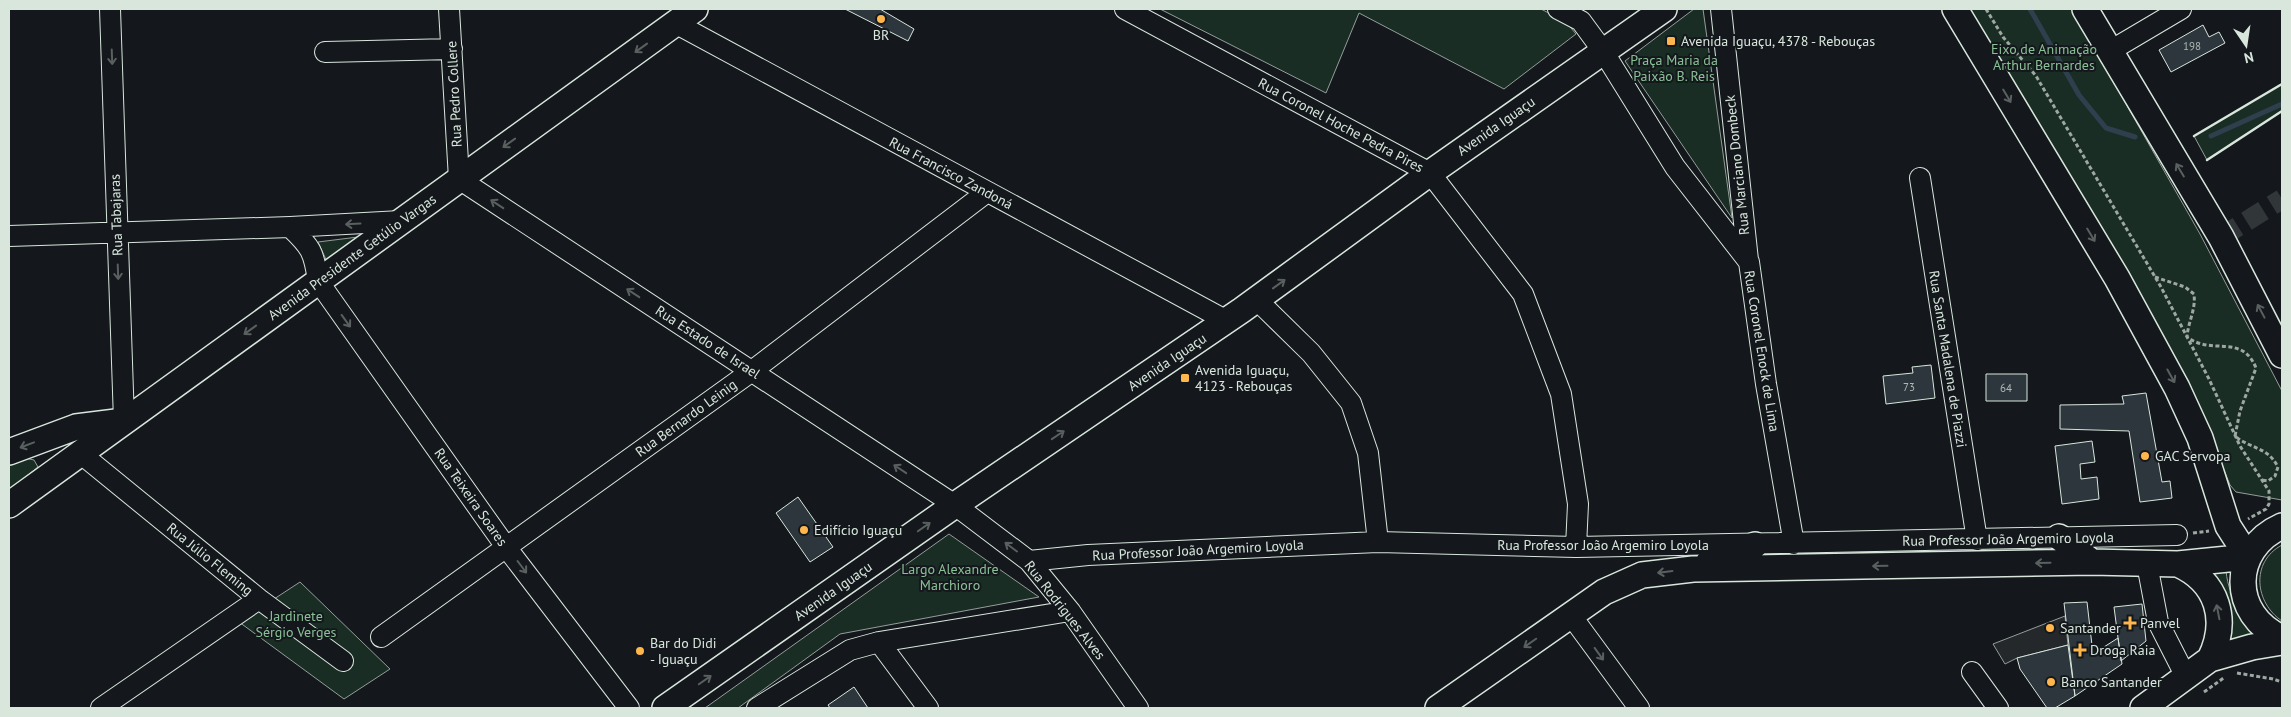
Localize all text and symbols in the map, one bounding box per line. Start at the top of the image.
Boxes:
marker: BR [875,13,887,25]
north arrow [2221,20,2271,70]
place label: BR [873,26,889,44]
place label: Avenida Iguaçu, 4378 - Rebouças [1681,32,1875,50]
marker: Avenida Iguaçu, 4378 - Rebouças [1665,35,1677,47]
house number: 198 [2183,39,2201,53]
street label: Rua Pedro Collere [442,40,466,148]
park label: Eixo de Animação Arthur Bernardes [1991,40,2097,74]
one-way arrow [635,42,648,53]
text: N [2242,48,2255,67]
one-way arrow [107,49,116,65]
park label: Praça Maria da Paixão B. Reis [1630,51,1718,85]
street label: Rua Coronel Hoche Pedra Pires [1255,74,1427,176]
one-way arrow [2003,88,2013,102]
street label: Avenida Iguaçu [1454,93,1538,159]
street label: Rua Marciano Dombeck [1721,94,1753,236]
street label: Rua Francisco Zandoná [886,133,1016,213]
one-way arrow [502,138,516,148]
one-way arrow [2175,163,2185,177]
street label: Rua Tabajaras [106,174,126,256]
street label: Avenida Presidente Getúlio Vargas [264,190,440,324]
one-way arrow [490,198,504,208]
one-way arrow [345,219,361,228]
one-way arrow [2086,228,2096,242]
one-way arrow [114,264,123,280]
street label: Rua Coronel Enock de Lima [1740,269,1784,433]
street label: Rua Santa Madalena de Piazzi [1925,269,1971,449]
one-way arrow [1272,278,1285,289]
one-way arrow [626,287,640,297]
street label: Rua Estado de Israel [652,301,764,383]
one-way arrow [2256,304,2265,319]
one-way arrow [341,314,351,328]
one-way arrow [243,325,257,335]
street label: Avenida Iguaçu [1124,329,1210,395]
place label: Avenida Iguaçu, 4123 - Rebouças [1195,361,1292,395]
one-way arrow [2166,369,2176,384]
marker: Avenida Iguaçu, 4123 - Rebouças [1179,372,1191,384]
street label: Rua Bernardo Leinig [632,375,740,461]
house number: 73 [1903,380,1915,394]
house number: 64 [2000,381,2012,395]
one-way arrow [1051,430,1065,440]
one-way arrow [20,441,35,450]
street label: Rua Teixeira Soares [430,444,512,550]
place label: GAC Servopa [2155,447,2231,465]
marker: GAC Servopa [2139,450,2151,462]
one-way arrow [893,464,907,474]
street label: Rua Júlio Fleming [163,519,257,599]
place label: Edifício Iguaçu [814,521,902,539]
one-way arrow [917,522,931,532]
marker: Edifício Iguaçu [798,524,810,536]
street label: Rua Professor João Argemiro Loyola [1902,528,2114,550]
street label: Rua Professor João Argemiro Loyola [1092,535,1304,565]
street label: Rua Professor João Argemiro Loyola [1497,536,1709,554]
one-way arrow [1004,542,1018,552]
street label: Rua Rodrigues Alves [1021,557,1109,663]
street label: Avenida Iguaçu [791,558,875,624]
one-way arrow [2035,558,2051,568]
one-way arrow [516,560,527,573]
park label: Largo Alexandre Marchioro [901,560,999,594]
one-way arrow [1872,561,1888,570]
one-way arrow [1658,567,1674,577]
one-way arrow [2212,605,2222,621]
park label: Jardinete Sérgio Verges [256,607,337,641]
place label: Panvel [2140,614,2180,632]
marker: Panvel [2124,617,2136,629]
place label: Santander [2060,619,2121,637]
marker: Santander [2044,622,2056,634]
place label: Bar do Didi - Iguaçu [650,634,717,668]
one-way arrow [1523,638,1537,648]
place label: Droga Raia [2090,641,2156,659]
marker: Droga Raia [2074,644,2086,656]
marker: Bar do Didi - Iguaçu [634,645,646,657]
one-way arrow [1594,647,1604,661]
place label: Banco Santander [2061,673,2162,691]
one-way arrow [698,675,712,685]
marker: Banco Santander [2045,676,2057,688]

